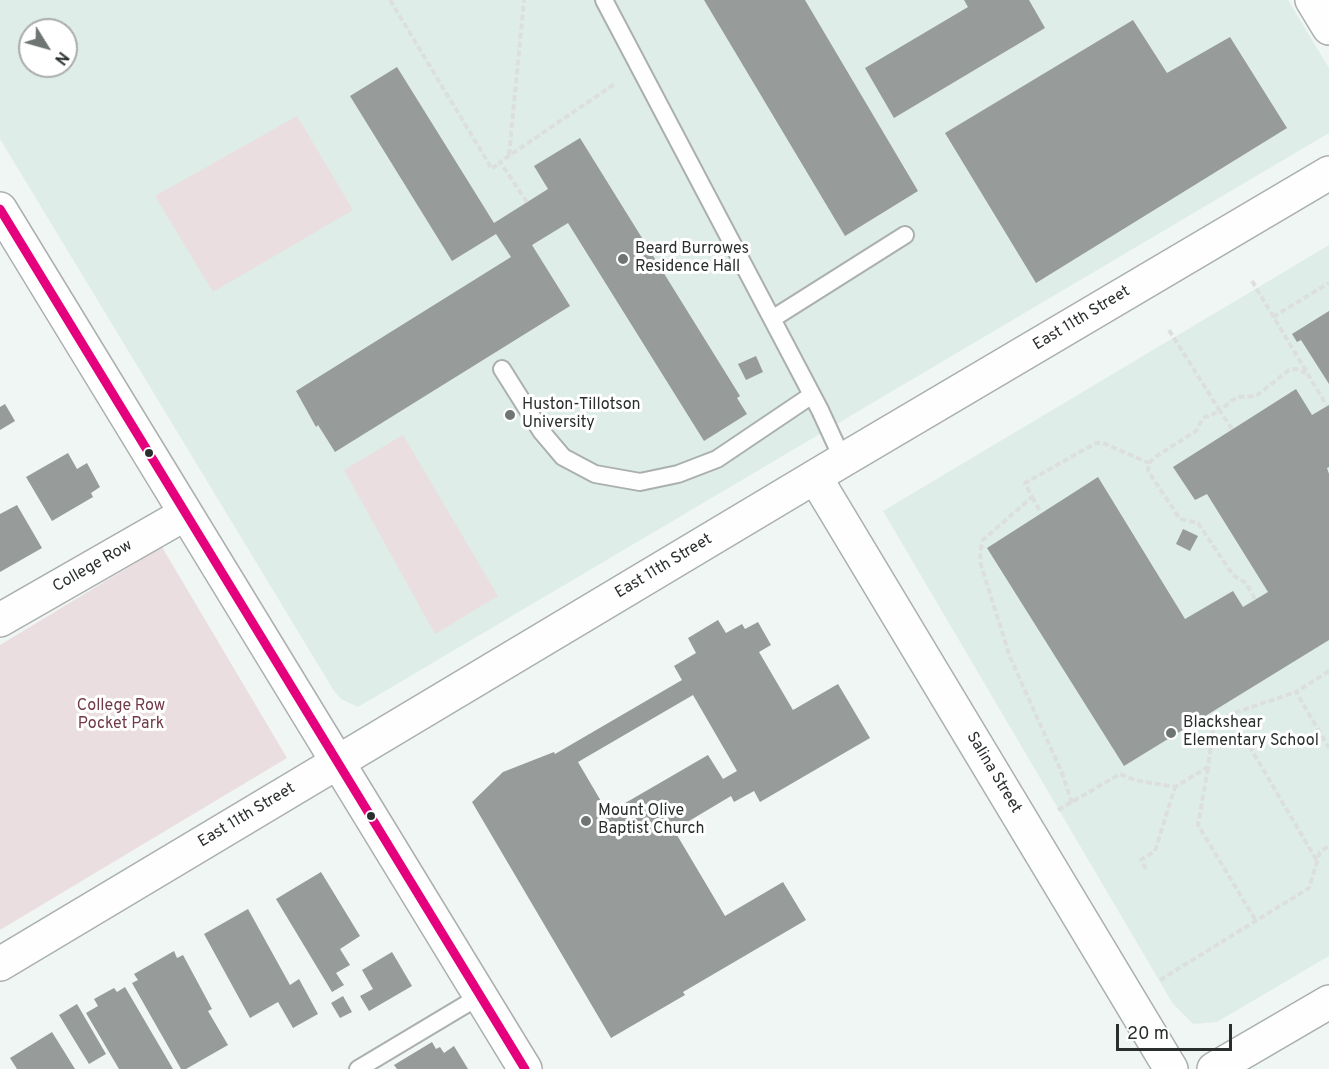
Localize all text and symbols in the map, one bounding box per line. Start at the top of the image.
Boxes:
north arrow [18,18,78,78]
text: N [49,47,72,68]
place label: Beard Burrowes Residence Hall [635,240,749,278]
marker: Beard Burrowes Residence Hall [616,252,630,266]
street label: East 11th Street [1030,283,1134,355]
place label: Huston-Tillotson University [522,396,641,434]
marker: Huston-Tillotson University [503,408,517,422]
unlabelled marker [143,447,155,459]
street label: East 11th Street [612,531,716,603]
street label: College Row [50,537,136,597]
park label: College Row Pocket Park [77,697,165,735]
place label: Blackshear Elementary School [1183,714,1319,752]
marker: Blackshear Elementary School [1164,726,1178,740]
street label: Salina Street [961,729,1025,817]
street label: East 11th Street [195,780,299,852]
place label: Mount Olive Baptist Church [598,802,704,840]
unlabelled marker [365,810,377,822]
marker: Mount Olive Baptist Church [579,814,593,828]
scale bar [1119,1012,1234,1050]
text: 20 m [1127,1023,1169,1046]

